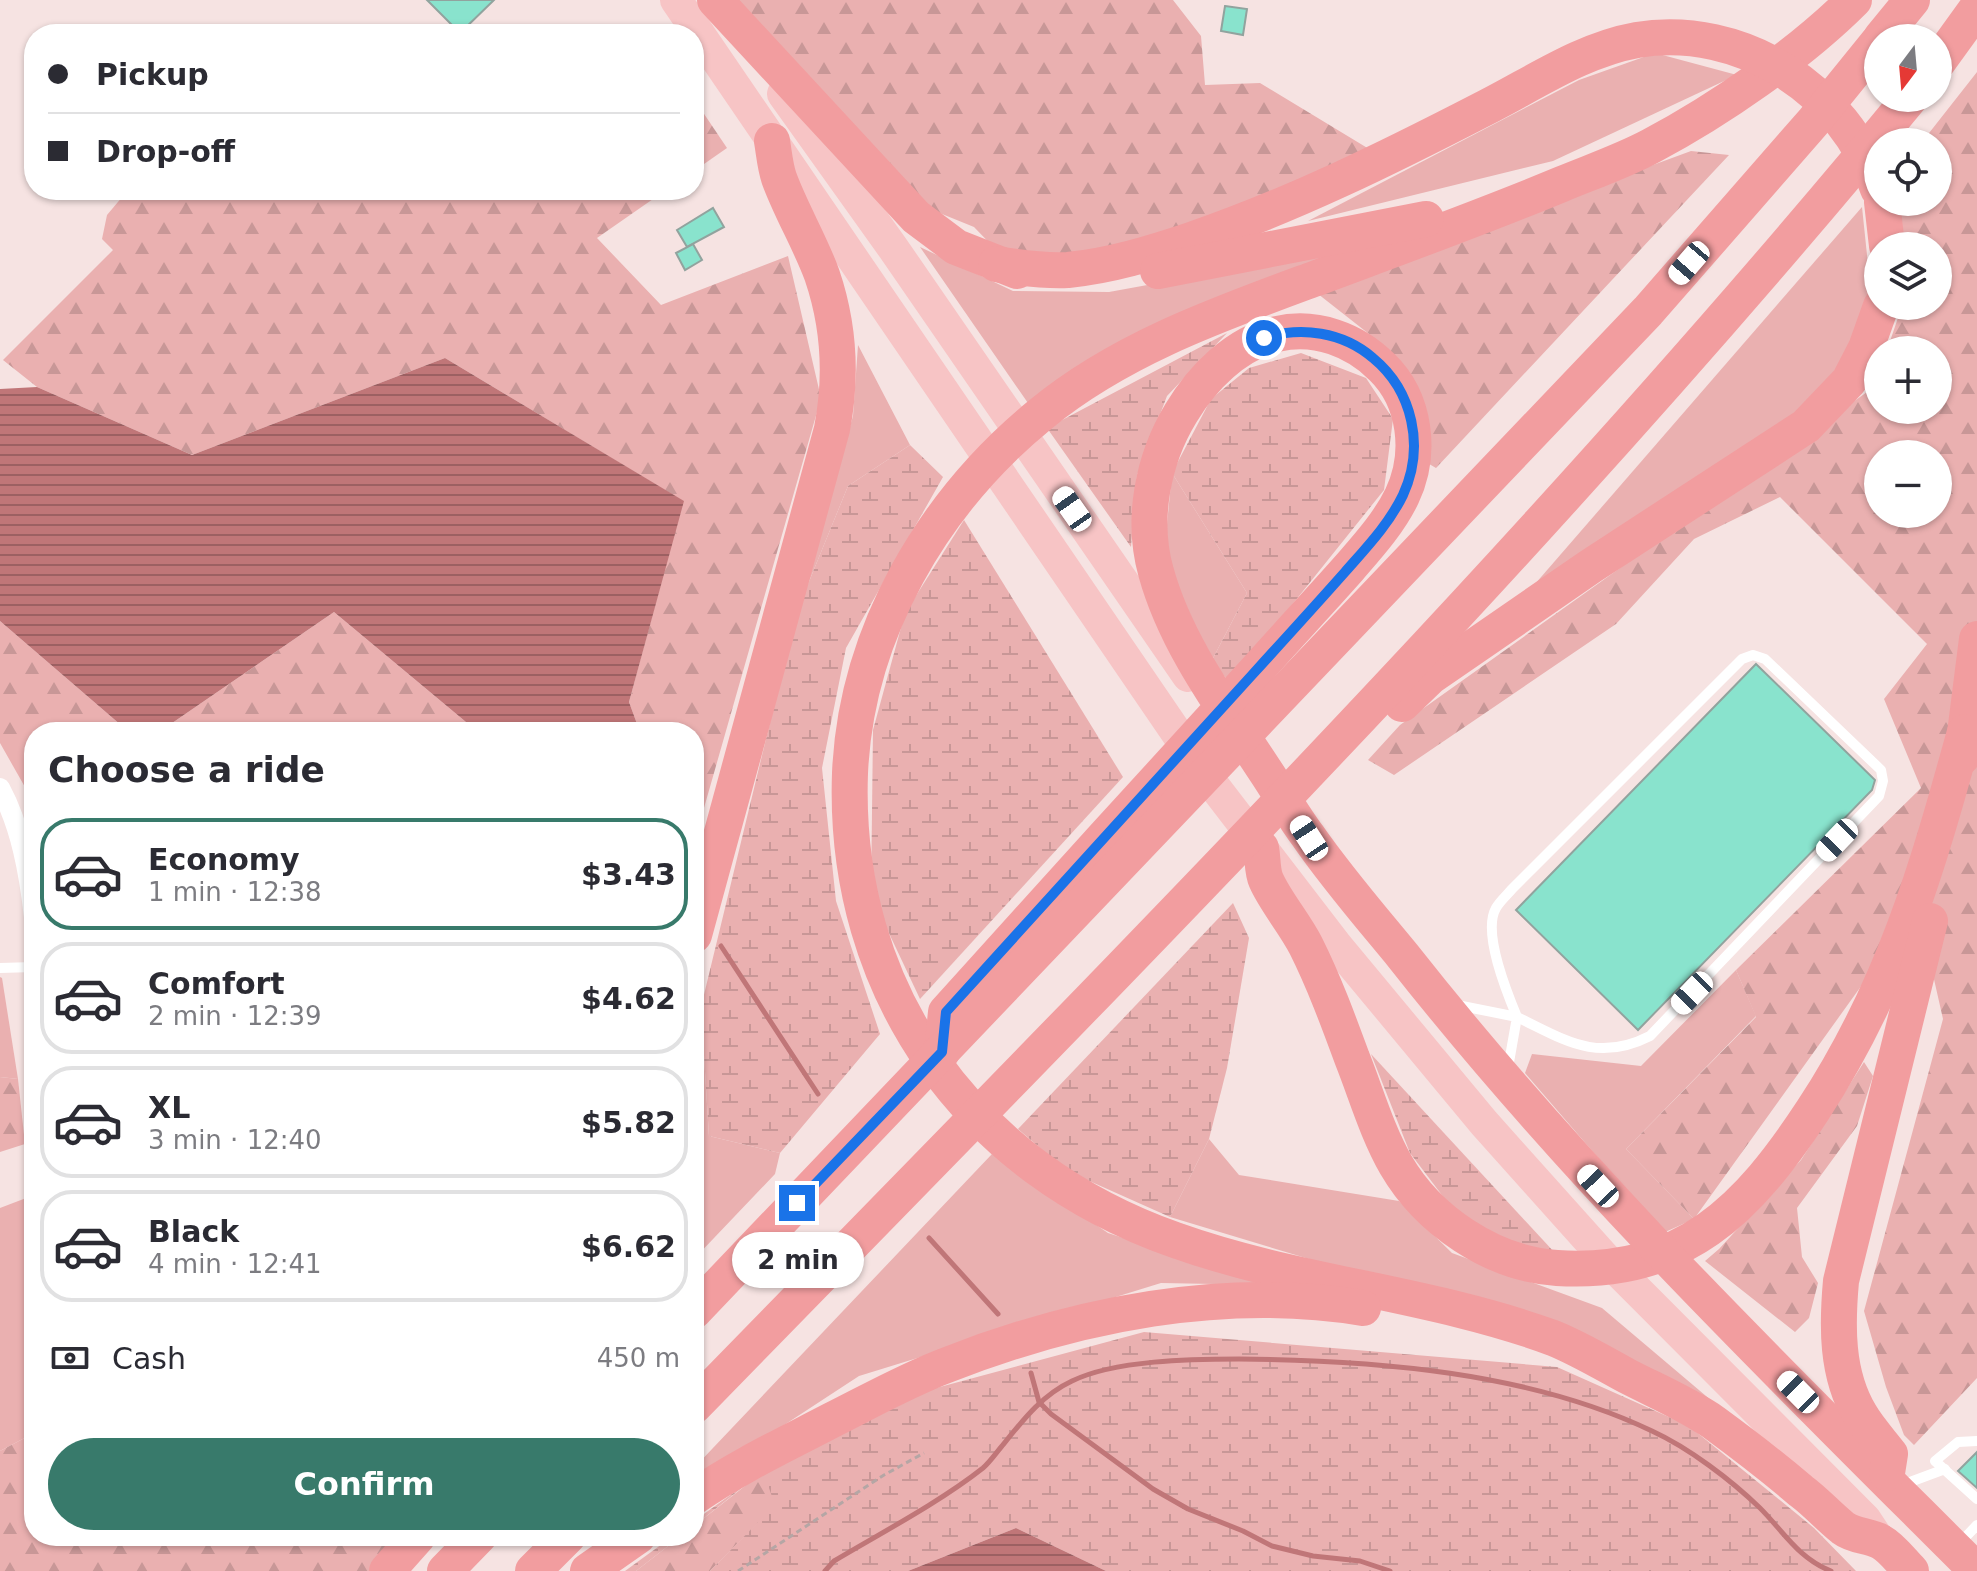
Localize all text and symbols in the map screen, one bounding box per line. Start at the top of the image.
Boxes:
north arrow [1864,24,1952,112]
map controls [1864,24,1952,528]
text: Pickup [96,57,209,92]
button: locate [1864,128,1952,216]
text: Drop-off [96,134,235,169]
button: layers [1864,232,1952,320]
car [1664,237,1714,289]
route start [1246,320,1282,356]
button: + [1864,336,1952,424]
button: − [1864,440,1952,528]
car [1048,482,1096,536]
text: Choose a ride [48,749,325,790]
car [1286,811,1332,865]
car [1812,814,1862,866]
icon: car [52,838,124,910]
text: Economy [148,842,300,877]
text: $3.43 [581,857,676,892]
text: 1 min · 12:38 [148,877,322,907]
icon: car [52,962,124,1034]
text: Comfort [148,966,285,1001]
car [1667,967,1717,1019]
text: $4.62 [581,981,676,1016]
text: 2 min · 12:39 [148,1001,322,1031]
icon: car [52,1086,124,1158]
text: XL [148,1090,190,1125]
text: $5.82 [581,1105,676,1140]
text: 3 min · 12:40 [148,1125,322,1155]
car [1573,1160,1623,1212]
route end [779,1185,815,1221]
icon: car [52,1210,124,1282]
text: Black [148,1214,239,1249]
text: $6.62 [581,1229,676,1264]
callout: 2 min [731,1231,863,1287]
text: 2 min [757,1245,839,1275]
text: 4 min · 12:41 [148,1249,322,1279]
icon: cash [48,1336,92,1380]
text: Cash [112,1341,186,1376]
text: 450 m [597,1343,680,1373]
car [1773,1367,1823,1417]
button: Confirm [48,1438,680,1530]

